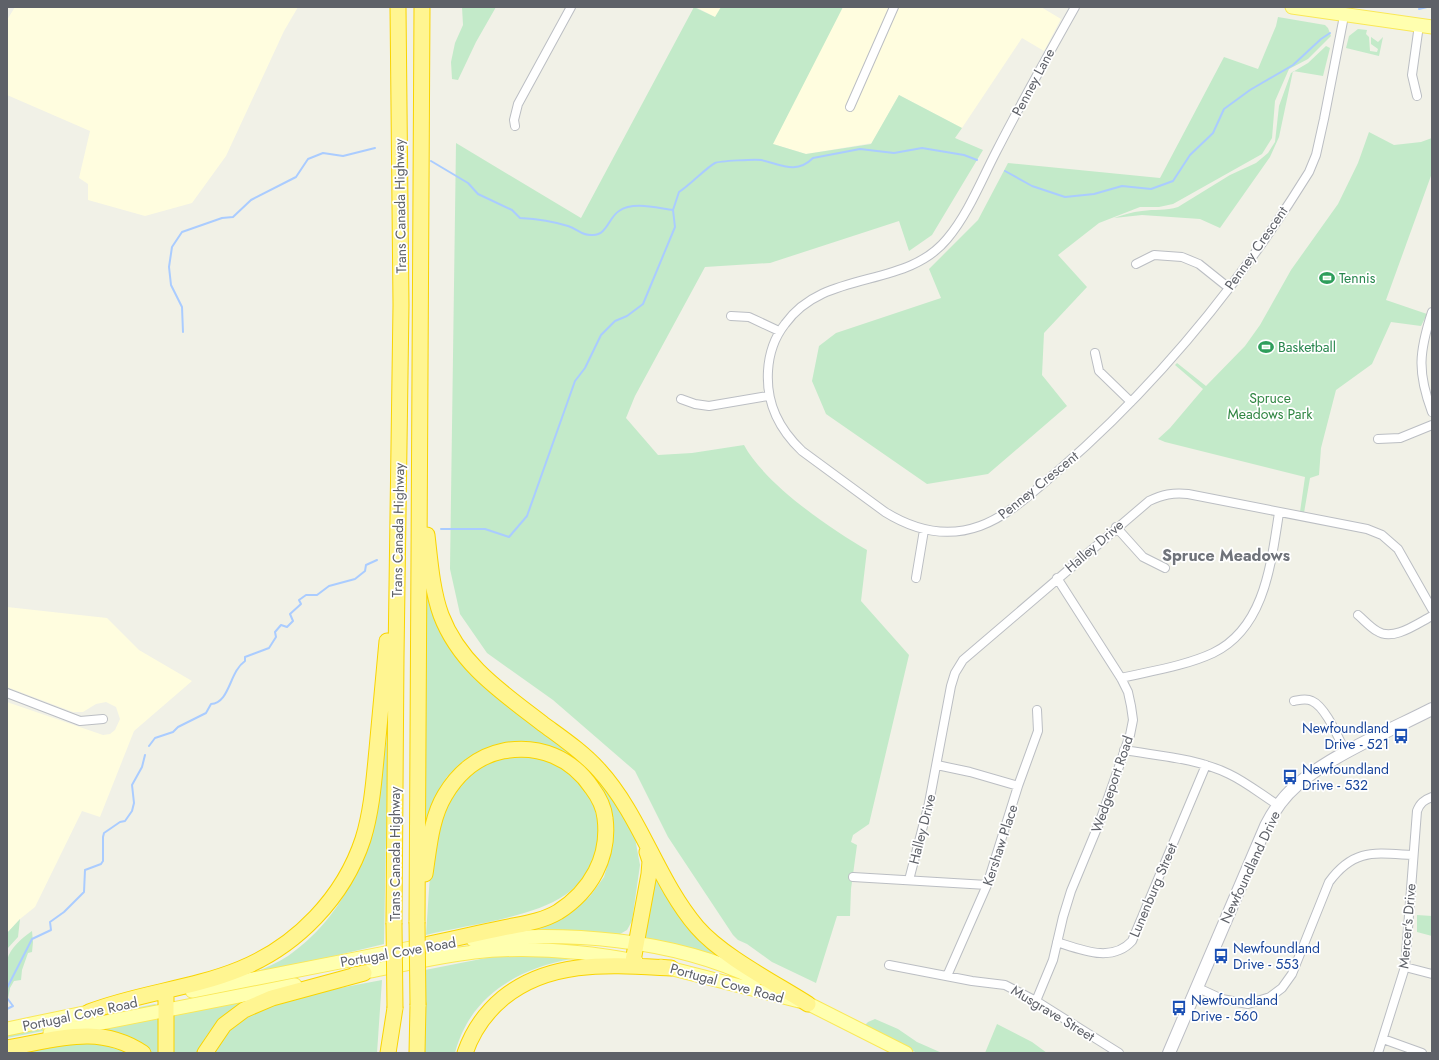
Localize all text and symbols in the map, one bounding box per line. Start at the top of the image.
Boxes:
street label: Penney Lane [1007,45,1059,119]
street label: Trans Canada Highway [389,138,411,274]
street label: Penney Crescent [1220,202,1293,294]
place label: Tennis [1339,268,1376,288]
sports icon: Tennis [1318,269,1336,287]
place label: Basketball [1278,337,1336,357]
sports icon: Basketball [1257,338,1275,356]
park label: Spruce Meadows Park [1227,388,1313,424]
street label: Penney Crescent [994,446,1083,524]
street label: Trans Canada Highway [387,462,409,598]
street label: Halley Drive [1060,515,1128,577]
district label: Spruce Meadows [1162,544,1290,567]
place label: Newfoundland Drive - 521 [1302,718,1389,754]
bus stop icon: Newfoundland Drive - 521 [1392,727,1410,745]
street label: Wedgeport Road [1086,733,1138,835]
place label: Newfoundland Drive - 532 [1302,759,1389,795]
bus stop icon: Newfoundland Drive - 532 [1281,768,1299,786]
street label: Trans Canada Highway [385,786,405,921]
street label: Halley Drive [904,792,940,866]
street label: Kershaw Place [977,802,1023,888]
street label: Newfoundland Drive [1215,807,1285,927]
street label: Lunenburg Street [1124,839,1182,940]
street label: Mercer's Drive [1393,883,1421,969]
street label: Portugal Cove Road [339,932,457,972]
place label: Newfoundland Drive - 553 [1233,938,1320,974]
bus stop icon: Newfoundland Drive - 553 [1212,947,1230,965]
street label: Portugal Cove Road [668,958,786,1008]
street label: Musgrave Street [1007,980,1099,1046]
place label: Newfoundland Drive - 560 [1191,990,1278,1026]
street label: Portugal Cove Road [21,992,139,1036]
bus stop icon: Newfoundland Drive - 560 [1170,999,1188,1017]

